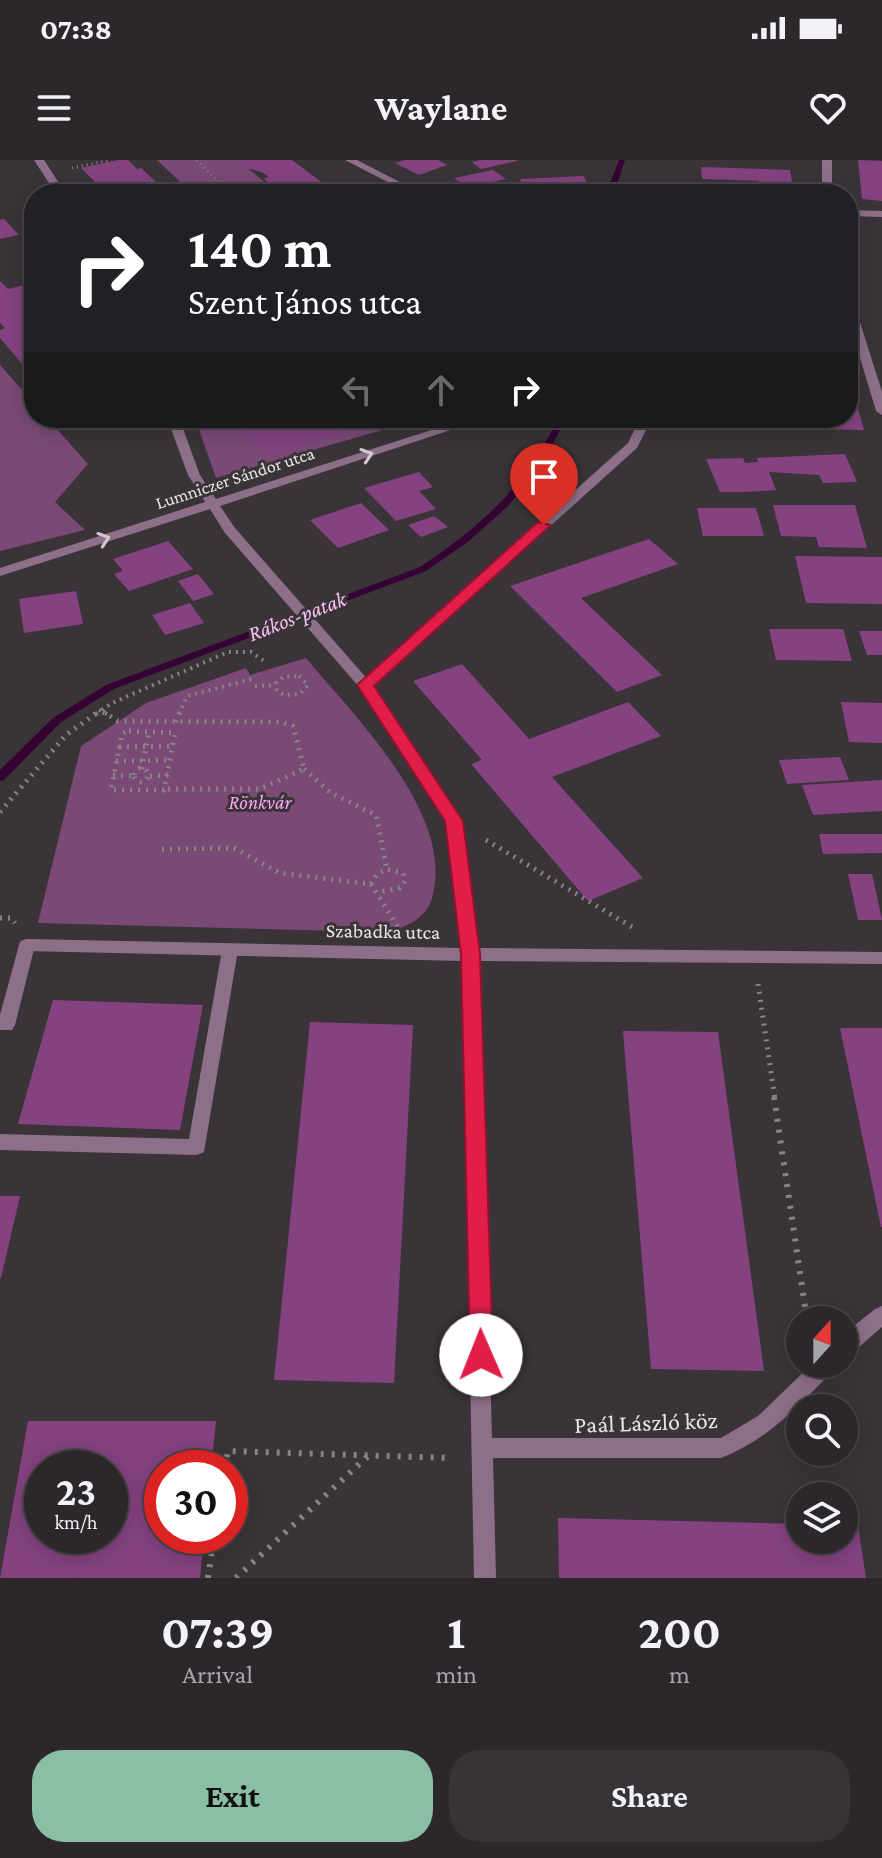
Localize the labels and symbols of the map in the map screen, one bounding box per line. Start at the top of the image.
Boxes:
street label: Lumniczer Sándor utca [153,443,317,513]
pin [510,443,578,525]
one-way arrow [360,448,374,464]
one-way arrow [96,533,110,549]
water label: Rákos-patak [244,585,351,646]
park label: Rönkvár [229,791,293,813]
street label: Szabadka utca [326,919,440,943]
north arrow [786,1306,858,1378]
position arrow [439,1313,523,1397]
street label: Paál László köz [574,1406,718,1438]
speed limit sign: 30 [144,1450,248,1554]

